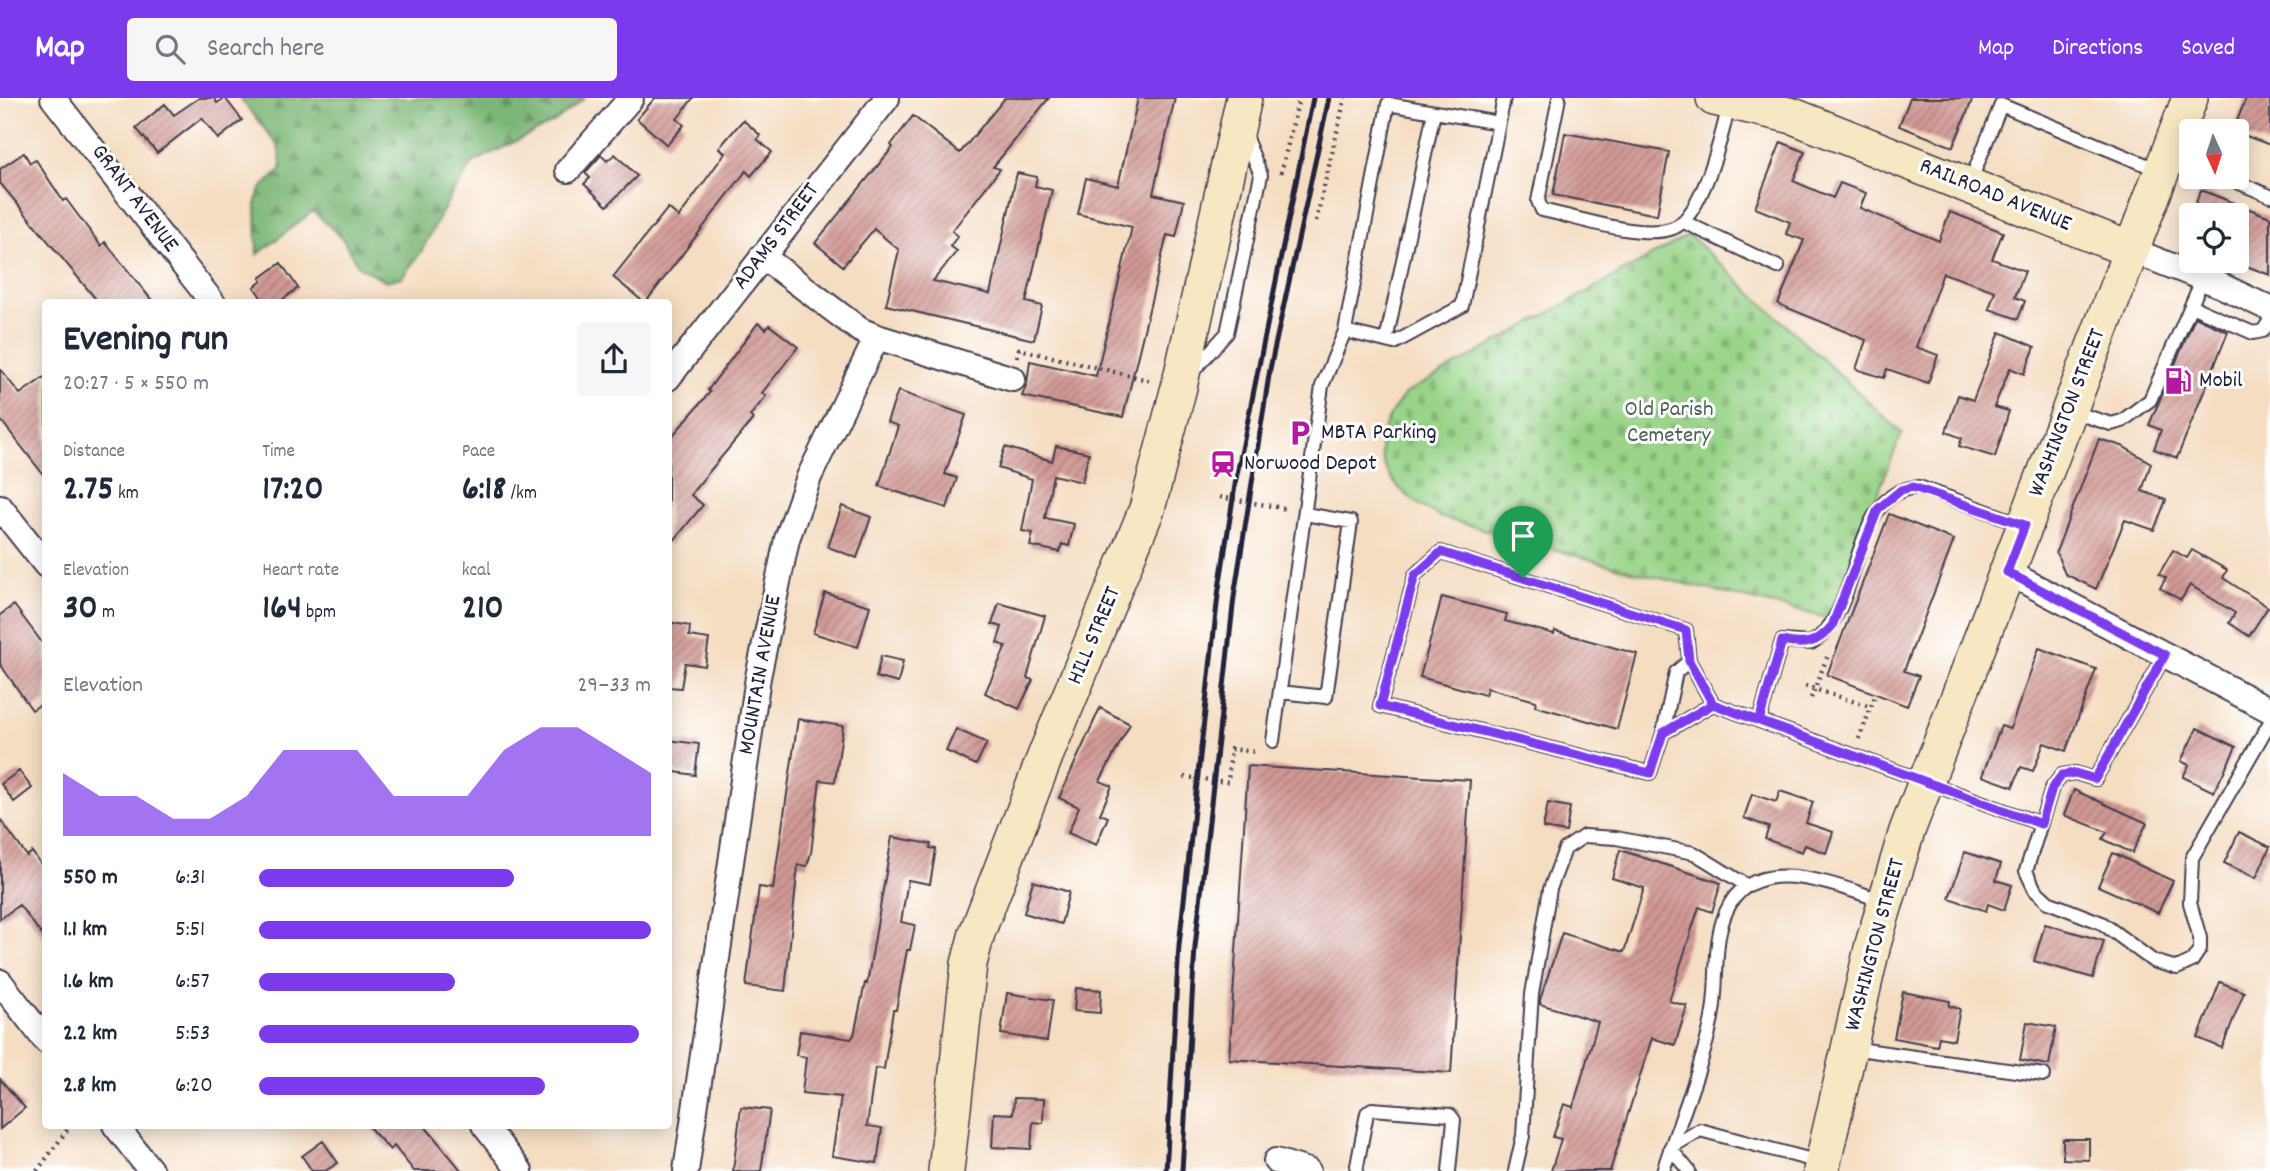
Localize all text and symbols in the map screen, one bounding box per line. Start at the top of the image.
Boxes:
search box [127,18,617,81]
text: Map [35,26,85,73]
icon: search [151,30,189,68]
text: Search here [207,31,325,68]
text: Map [1978,32,2014,66]
text: Directions [2052,32,2143,66]
text: Saved [2181,32,2235,66]
north arrow [2179,119,2249,189]
map controls [2179,119,2249,273]
street label: GRANT AVENUE [82,138,186,261]
street label: RAILROAD AVENUE [1914,150,2076,242]
street label: ADAMS STREET [726,177,828,297]
button: locate [2179,203,2249,273]
text: Evening run [63,314,228,369]
button: share [577,322,651,396]
street label: WASHINGTON STREET [2021,324,2115,502]
place label: Mobil [2199,365,2243,398]
fuel station icon: Mobil [2163,366,2193,396]
text: 20:27 · 5 × 550 m [63,368,209,401]
park label: Old Parish Cemetery [1625,394,1713,453]
place label: MBTA Parking [1321,417,1437,450]
parking icon: MBTA Parking [1285,418,1315,448]
text: Distance [63,439,125,466]
text: Time [262,439,295,466]
text: Pace [462,439,495,466]
place label: Norwood Depot [1244,448,1377,481]
station icon: Norwood Depot [1208,449,1238,479]
text: 2.75 [63,466,114,516]
text: 17:20 [262,466,324,516]
text: 6:18 [462,466,506,516]
text: km [114,481,139,508]
text: /km [506,481,537,508]
pin [1493,506,1553,578]
icon: arrive [1504,517,1542,555]
text: Elevation [63,558,129,585]
text: Heart rate [262,558,339,585]
text: kcal [462,558,491,585]
street label: HILL STREET [1060,582,1130,690]
text: 30 [63,585,98,635]
text: 164 [262,585,302,635]
text: 210 [462,585,504,635]
street label: MOUNTAIN AVENUE [731,592,791,757]
text: m [98,600,115,627]
text: bpm [302,600,336,627]
text: Elevation [63,670,143,703]
text: 29–33 m [578,670,651,703]
street label: WASHINGTON STREET [1837,855,1915,1035]
text: 550 m [63,862,118,895]
text: 6:31 [175,862,205,895]
text: 1.1 km [63,914,107,947]
text: 5:51 [175,914,205,947]
text: 1.6 km [63,966,114,999]
text: 6:57 [175,966,210,999]
text: 2.2 km [63,1018,117,1051]
text: 5:53 [175,1018,210,1051]
text: 2.8 km [63,1070,117,1103]
text: 6:20 [175,1070,213,1103]

